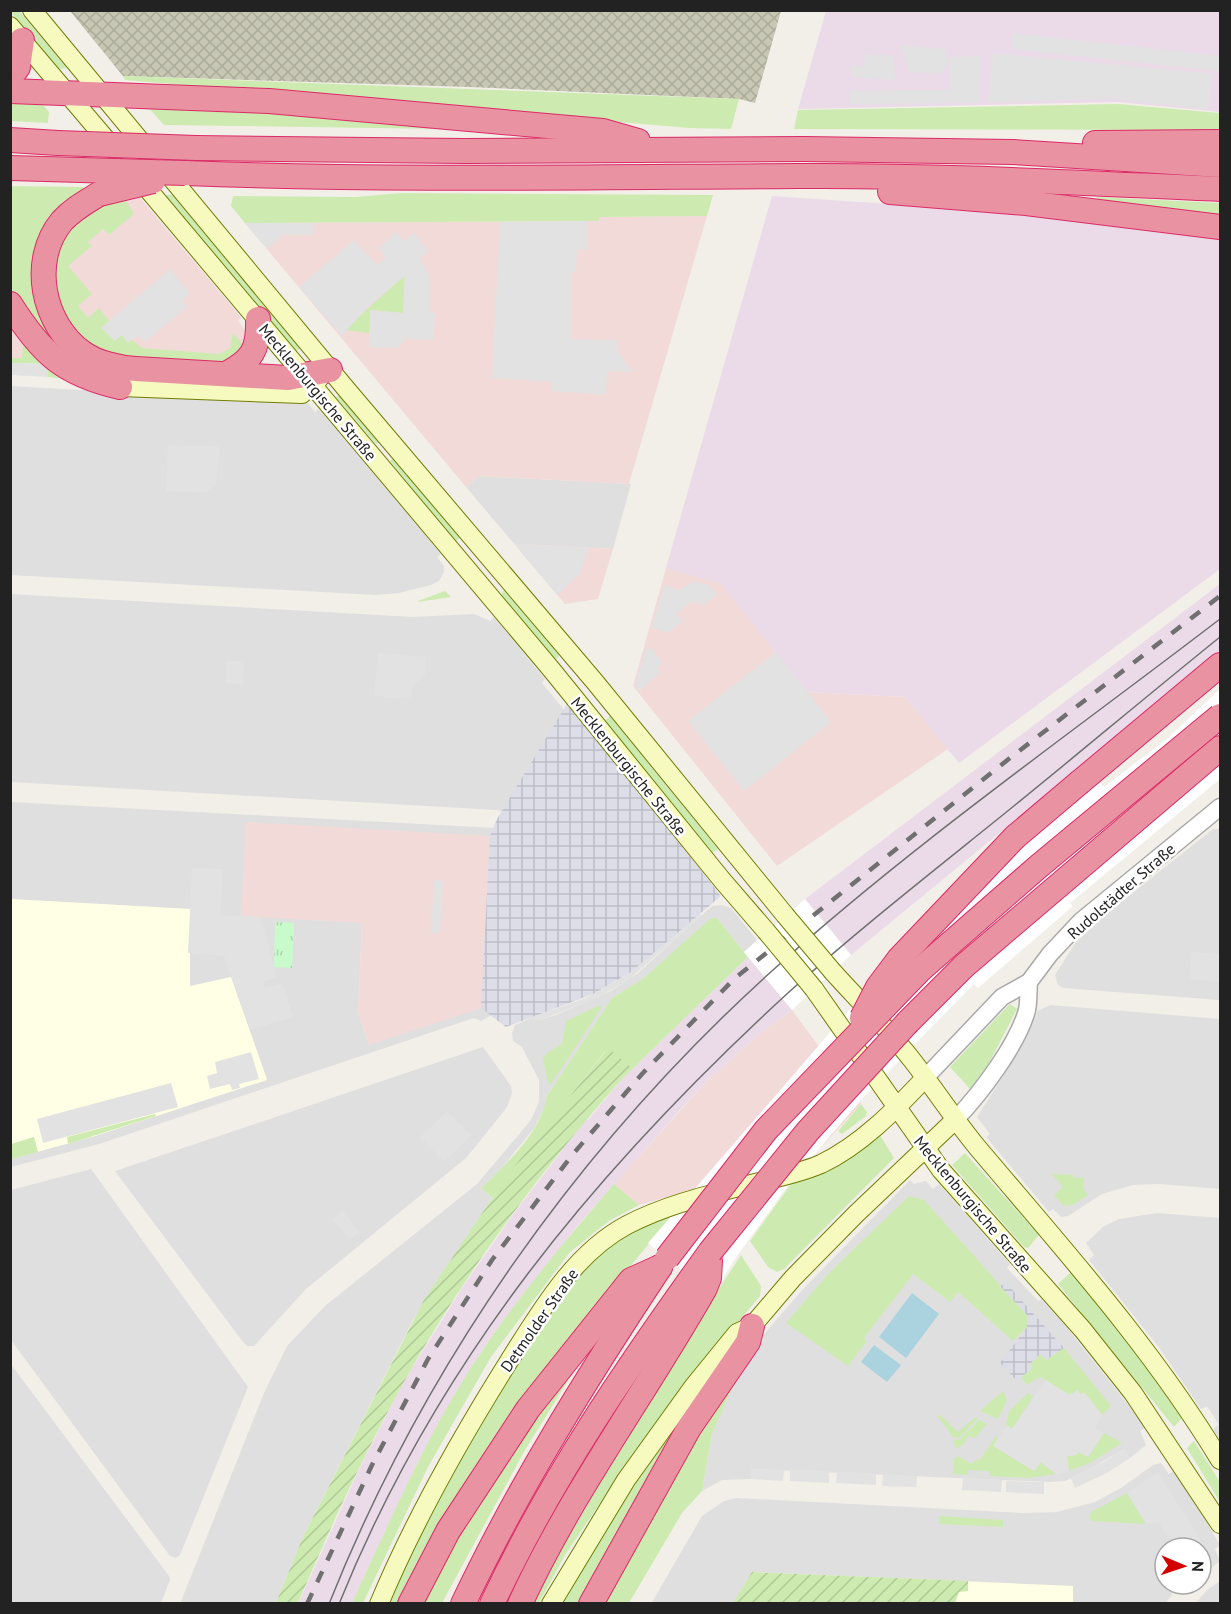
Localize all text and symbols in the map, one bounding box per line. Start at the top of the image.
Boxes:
street label: Mecklenburgische Straße [255,319,381,465]
street label: Mecklenburgische Straße [567,693,691,839]
street label: Rudolstädter Straße [1063,839,1179,943]
street label: Mecklenburgische Straße [910,1131,1036,1277]
street label: Detmolder Straße [496,1264,582,1376]
north arrow [1153,1536,1213,1596]
text: N [1188,1561,1208,1572]

